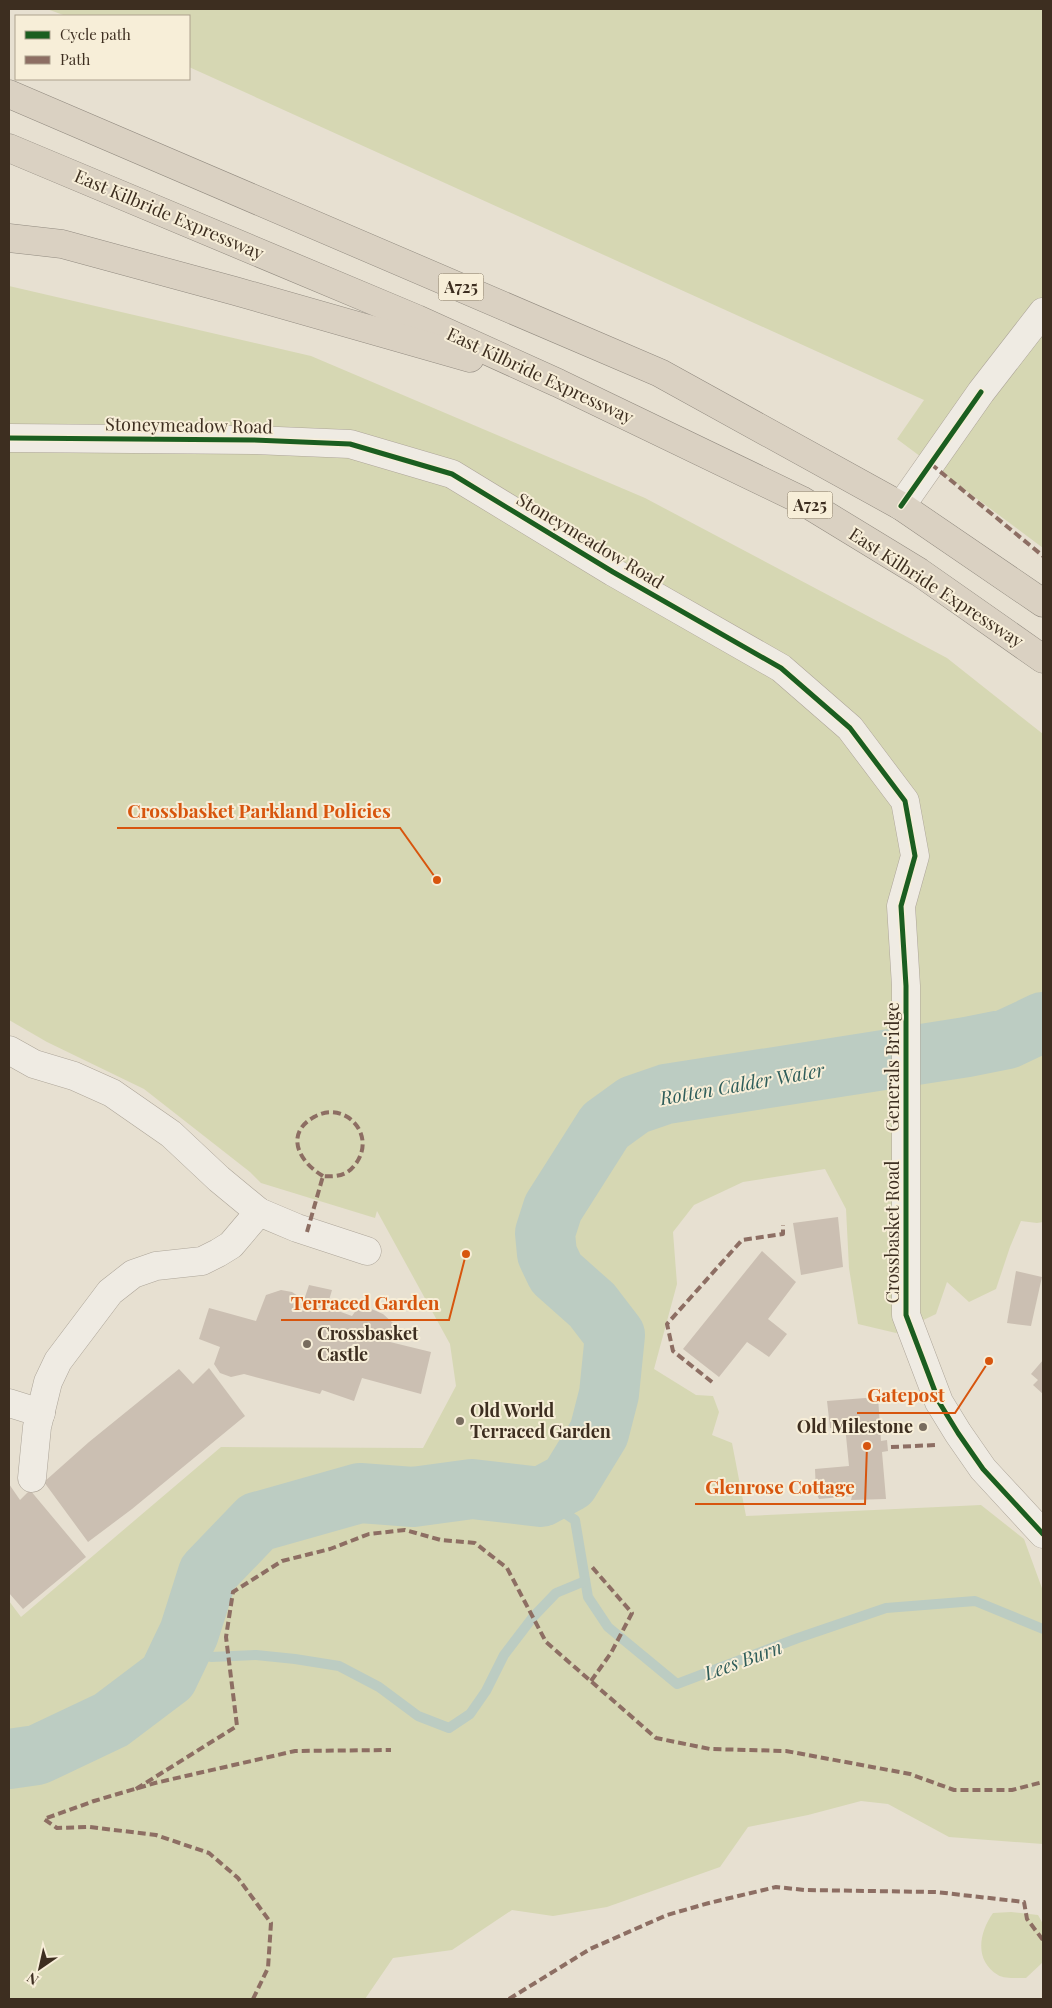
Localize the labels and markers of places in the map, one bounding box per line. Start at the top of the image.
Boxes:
callout: Crossbasket Parkland Policies [117,794,400,828]
callout: Terraced Garden [281,1286,449,1320]
place label: Crossbasket Castle [317,1321,419,1366]
marker: Crossbasket Castle [301,1338,313,1350]
callout: Gatepost [857,1379,955,1413]
place label: Old World Terraced Garden [470,1398,611,1443]
place label: Old Milestone [797,1414,913,1438]
marker: Old World Terraced Garden [454,1415,466,1427]
marker: Old Milestone [917,1421,929,1433]
callout: Glenrose Cottage [695,1470,865,1504]

